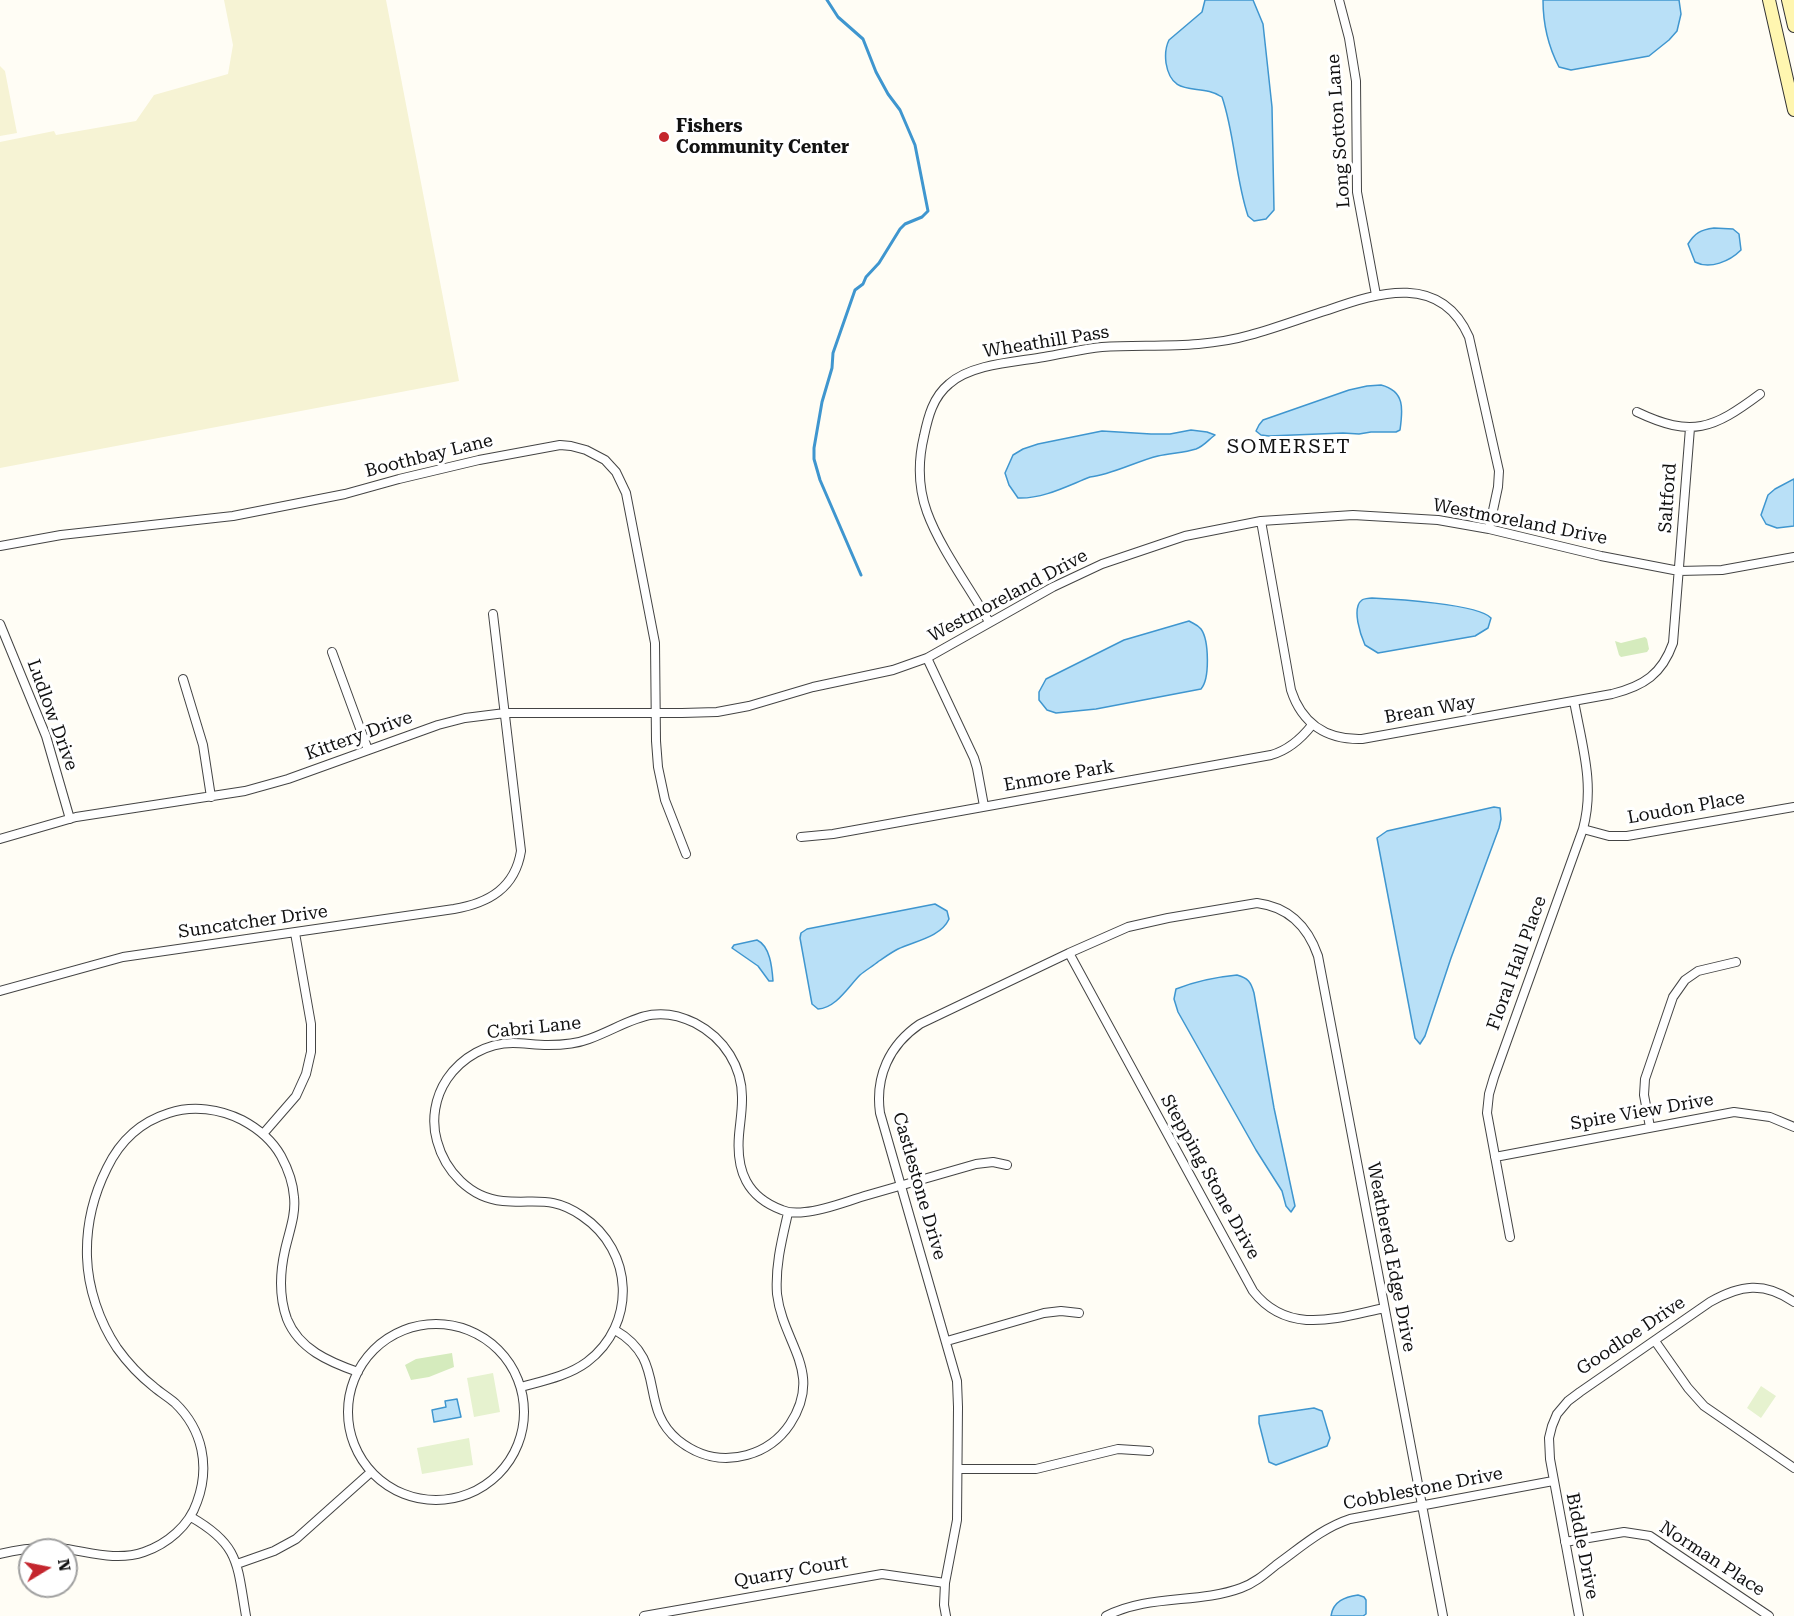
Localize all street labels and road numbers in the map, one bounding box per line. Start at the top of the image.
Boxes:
street label: Long Sotton Lane [1323,53,1355,209]
street label: Wheathill Pass [982,321,1110,363]
street label: Boothbay Lane [363,430,495,482]
street label: Saltford [1655,462,1681,534]
street label: Westmoreland Drive [1431,495,1609,549]
street label: Westmoreland Drive [925,545,1091,647]
street label: Ludlow Drive [22,657,82,773]
street label: Brean Way [1383,691,1477,729]
street label: Kittery Drive [303,707,415,765]
street label: Enmore Park [1002,756,1116,796]
street label: Loudon Place [1626,787,1746,829]
street label: Floral Hall Place [1483,893,1551,1033]
street label: Suncatcher Drive [177,901,329,943]
street label: Cabri Lane [486,1012,582,1044]
street label: Spire View Drive [1569,1089,1715,1135]
street label: Stepping Stone Drive [1156,1091,1264,1263]
street label: Castlestone Drive [888,1110,950,1262]
street label: Weathered Edge Drive [1362,1160,1420,1354]
street label: Goodloe Drive [1573,1292,1689,1380]
street label: Cobblestone Drive [1341,1463,1505,1515]
street label: Biddle Drive [1561,1491,1603,1601]
street label: Norman Place [1655,1517,1769,1601]
street label: Quarry Court [732,1551,850,1593]

